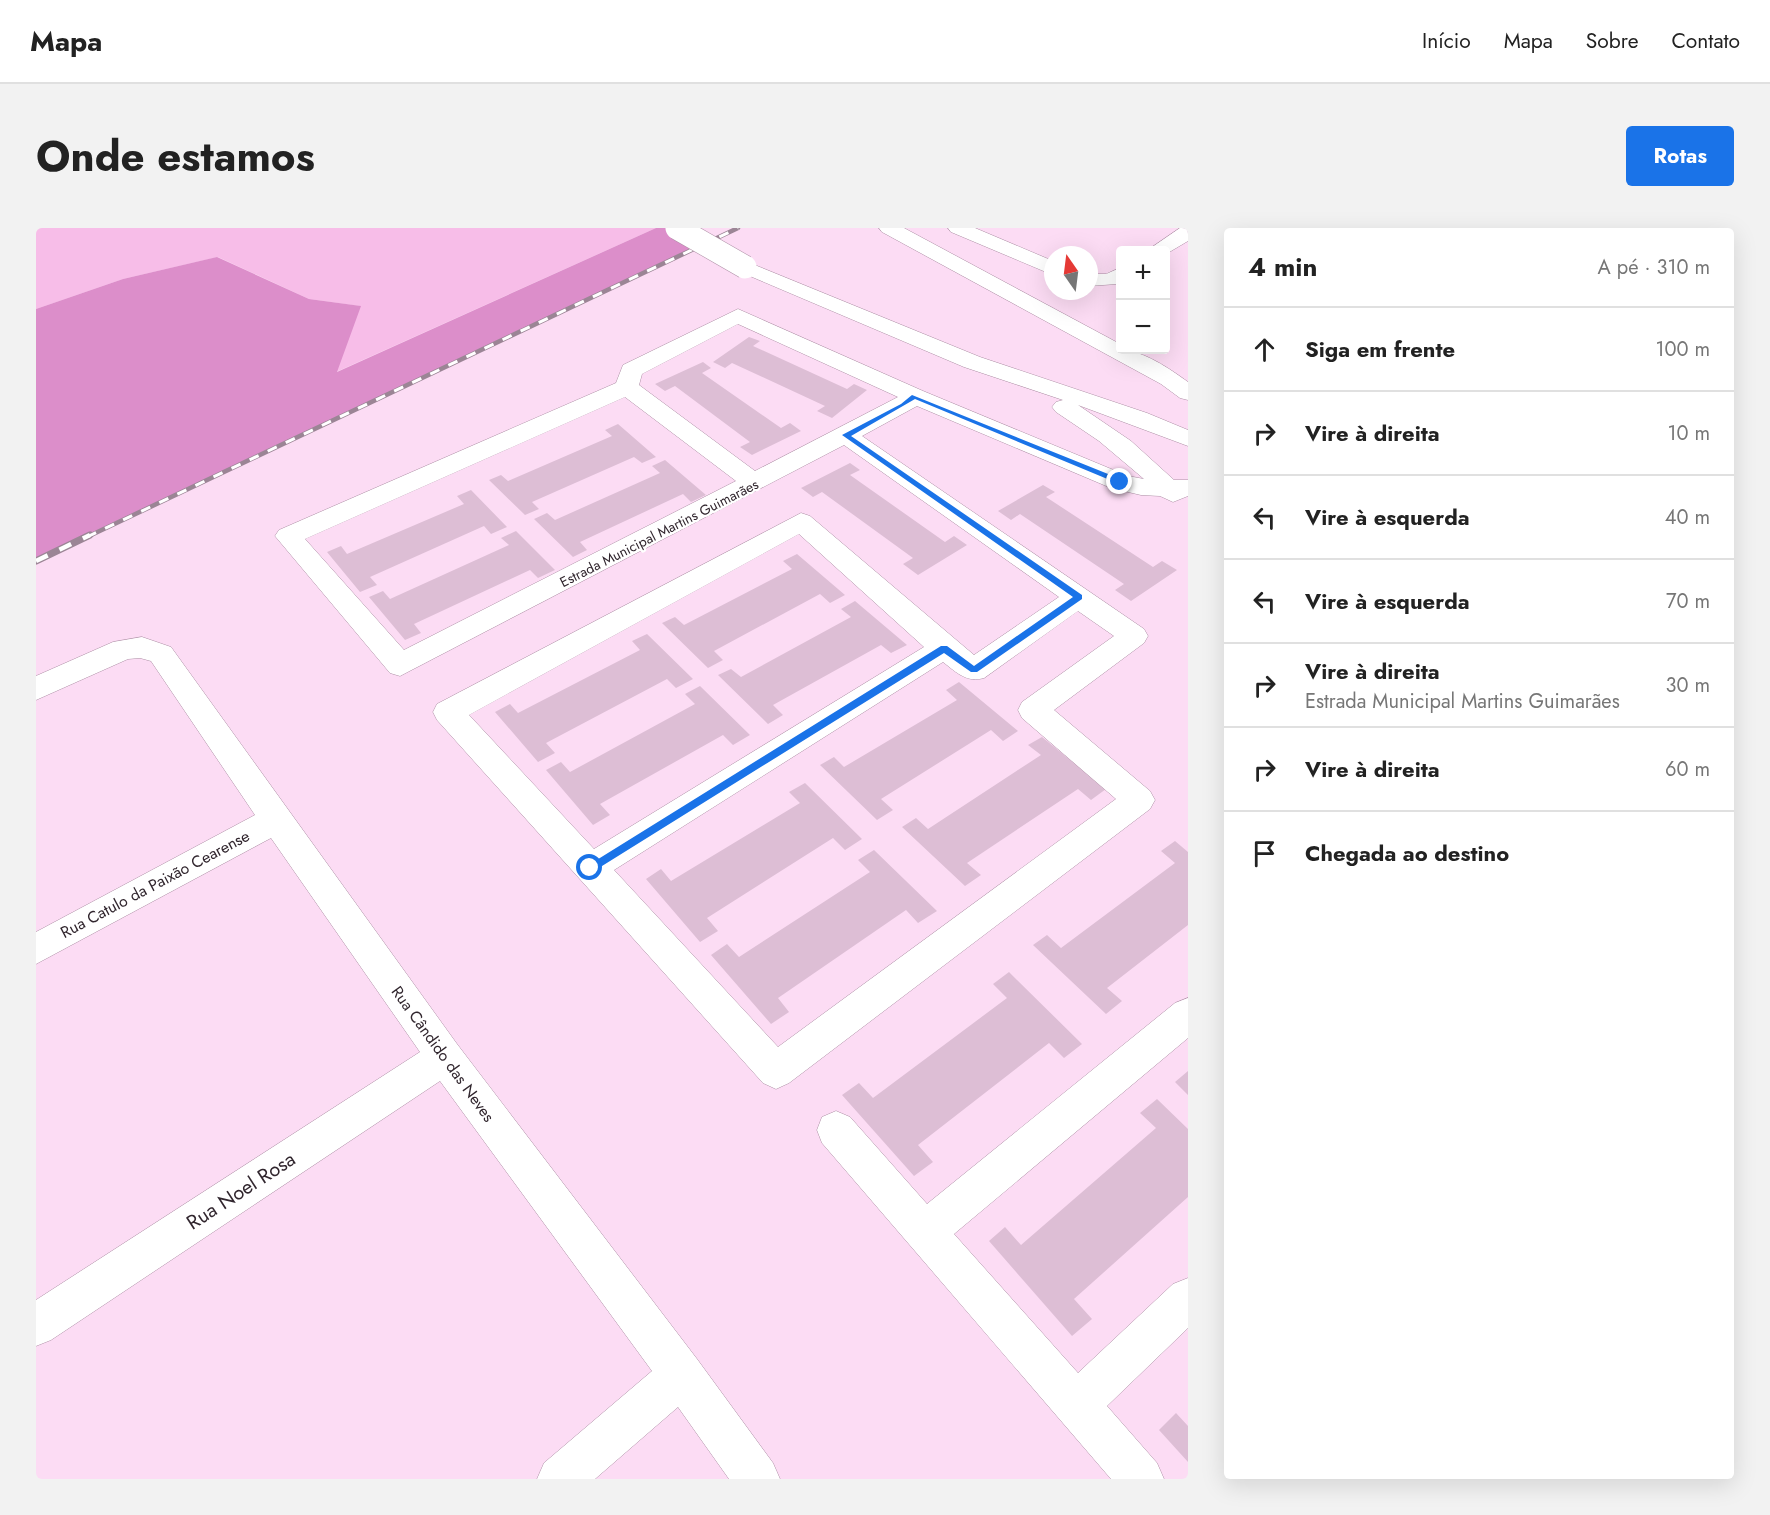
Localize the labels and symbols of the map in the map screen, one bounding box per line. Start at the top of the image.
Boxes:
north arrow [1044,246,1098,300]
route end [1106,468,1132,494]
street label: Estrada Municipal Martins Guimarães [556,474,762,592]
street label: Rua Catulo da Paixão Cearense [56,824,254,944]
route start [576,854,602,880]
street label: Rua Cândido das Neves [386,981,500,1127]
street label: Rua Noel Rosa [181,1145,301,1237]

